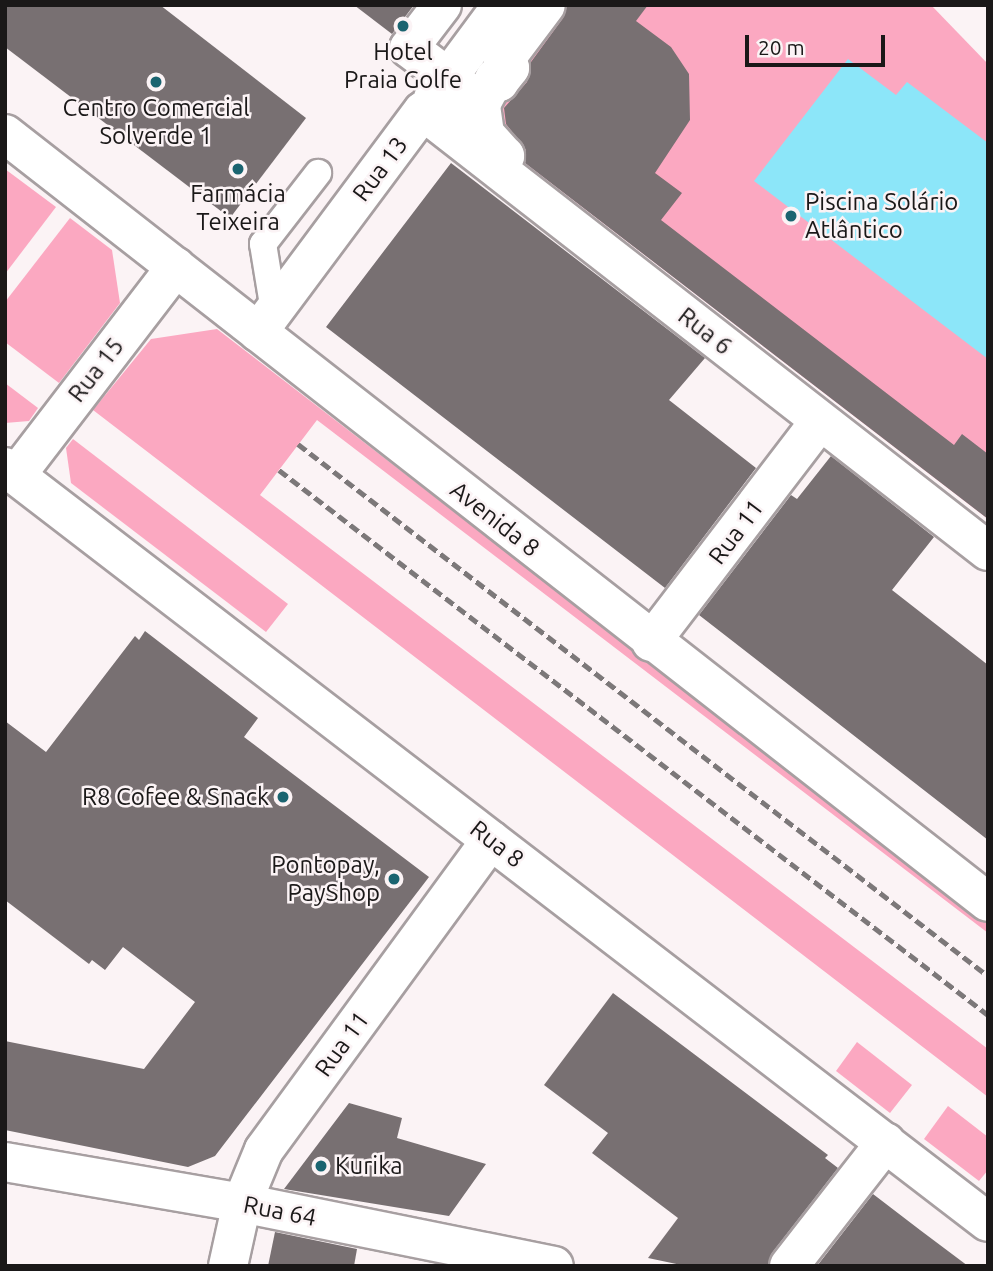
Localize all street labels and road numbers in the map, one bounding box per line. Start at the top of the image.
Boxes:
street label: Rua 13 [346,131,414,207]
street label: Rua 6 [672,301,738,361]
street label: Rua 15 [62,332,130,408]
street label: Avenida 8 [445,475,545,563]
street label: Rua 11 [702,494,770,570]
street label: Rua 8 [464,814,530,874]
street label: Rua 11 [309,1006,375,1082]
street label: Rua 64 [241,1190,319,1232]

